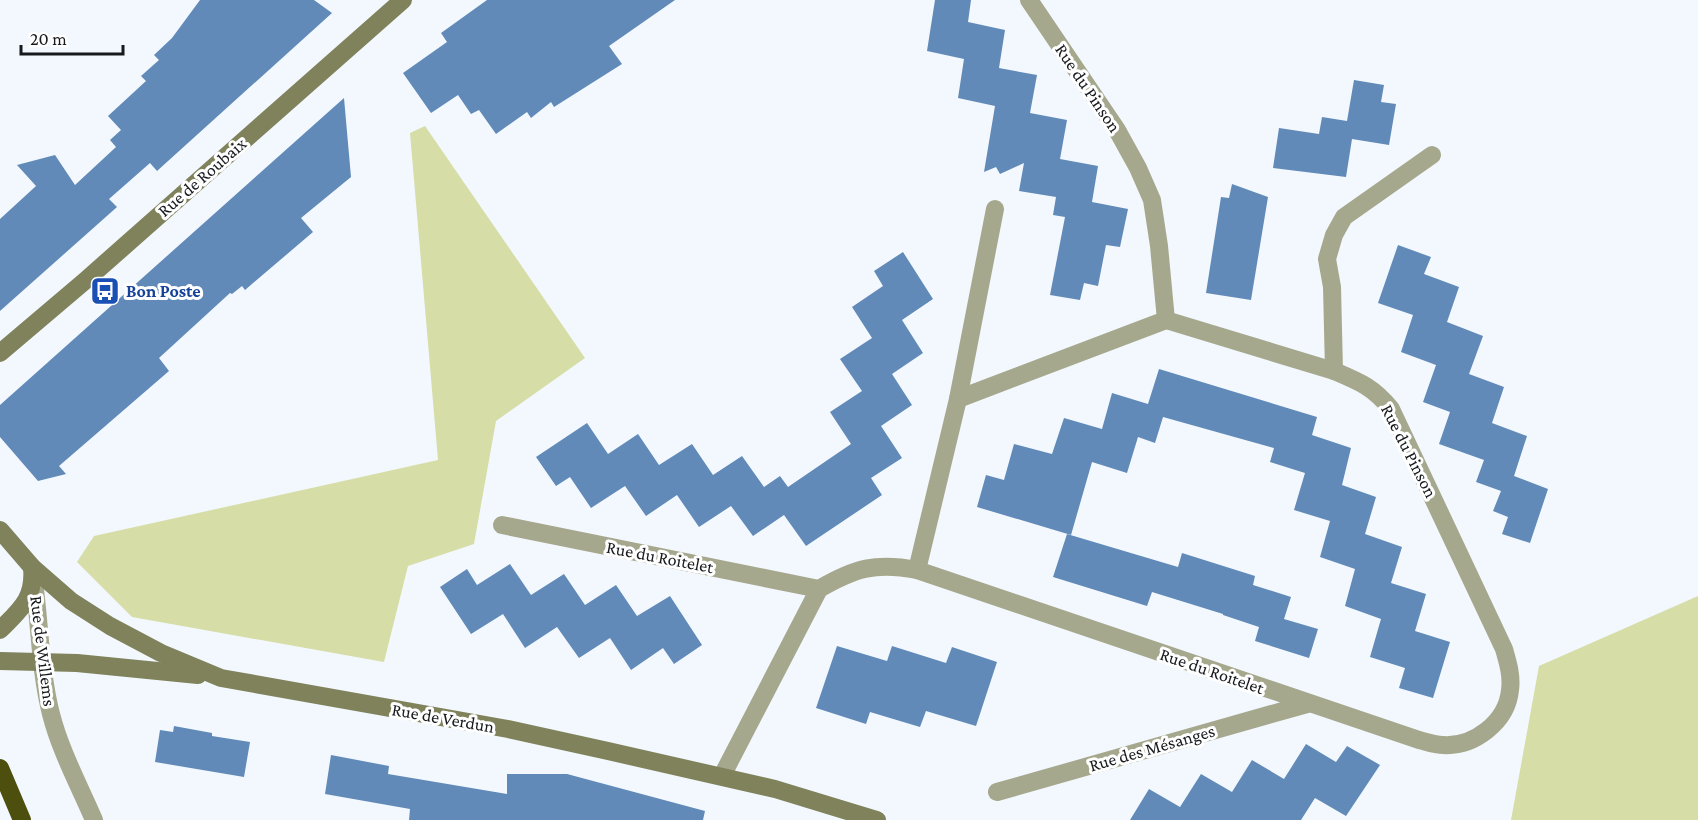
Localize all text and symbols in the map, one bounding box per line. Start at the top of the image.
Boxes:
scale bar [21,18,123,56]
text: 20 m [30,29,67,49]
street label: Rue du Pinson [1051,40,1125,136]
street label: Rue de Roubaix [154,133,251,221]
bus stop icon: Bon Poste [89,275,121,307]
place label: Bon Poste [126,281,201,301]
street label: Rue du Pinson [1377,401,1441,501]
street label: Rue du Roitelet [605,537,716,577]
street label: Rue de Willems [26,595,60,707]
street label: Rue du Roitelet [1157,644,1268,698]
street label: Rue de Verdun [390,699,496,737]
street label: Rue des Mésanges [1087,720,1217,776]

